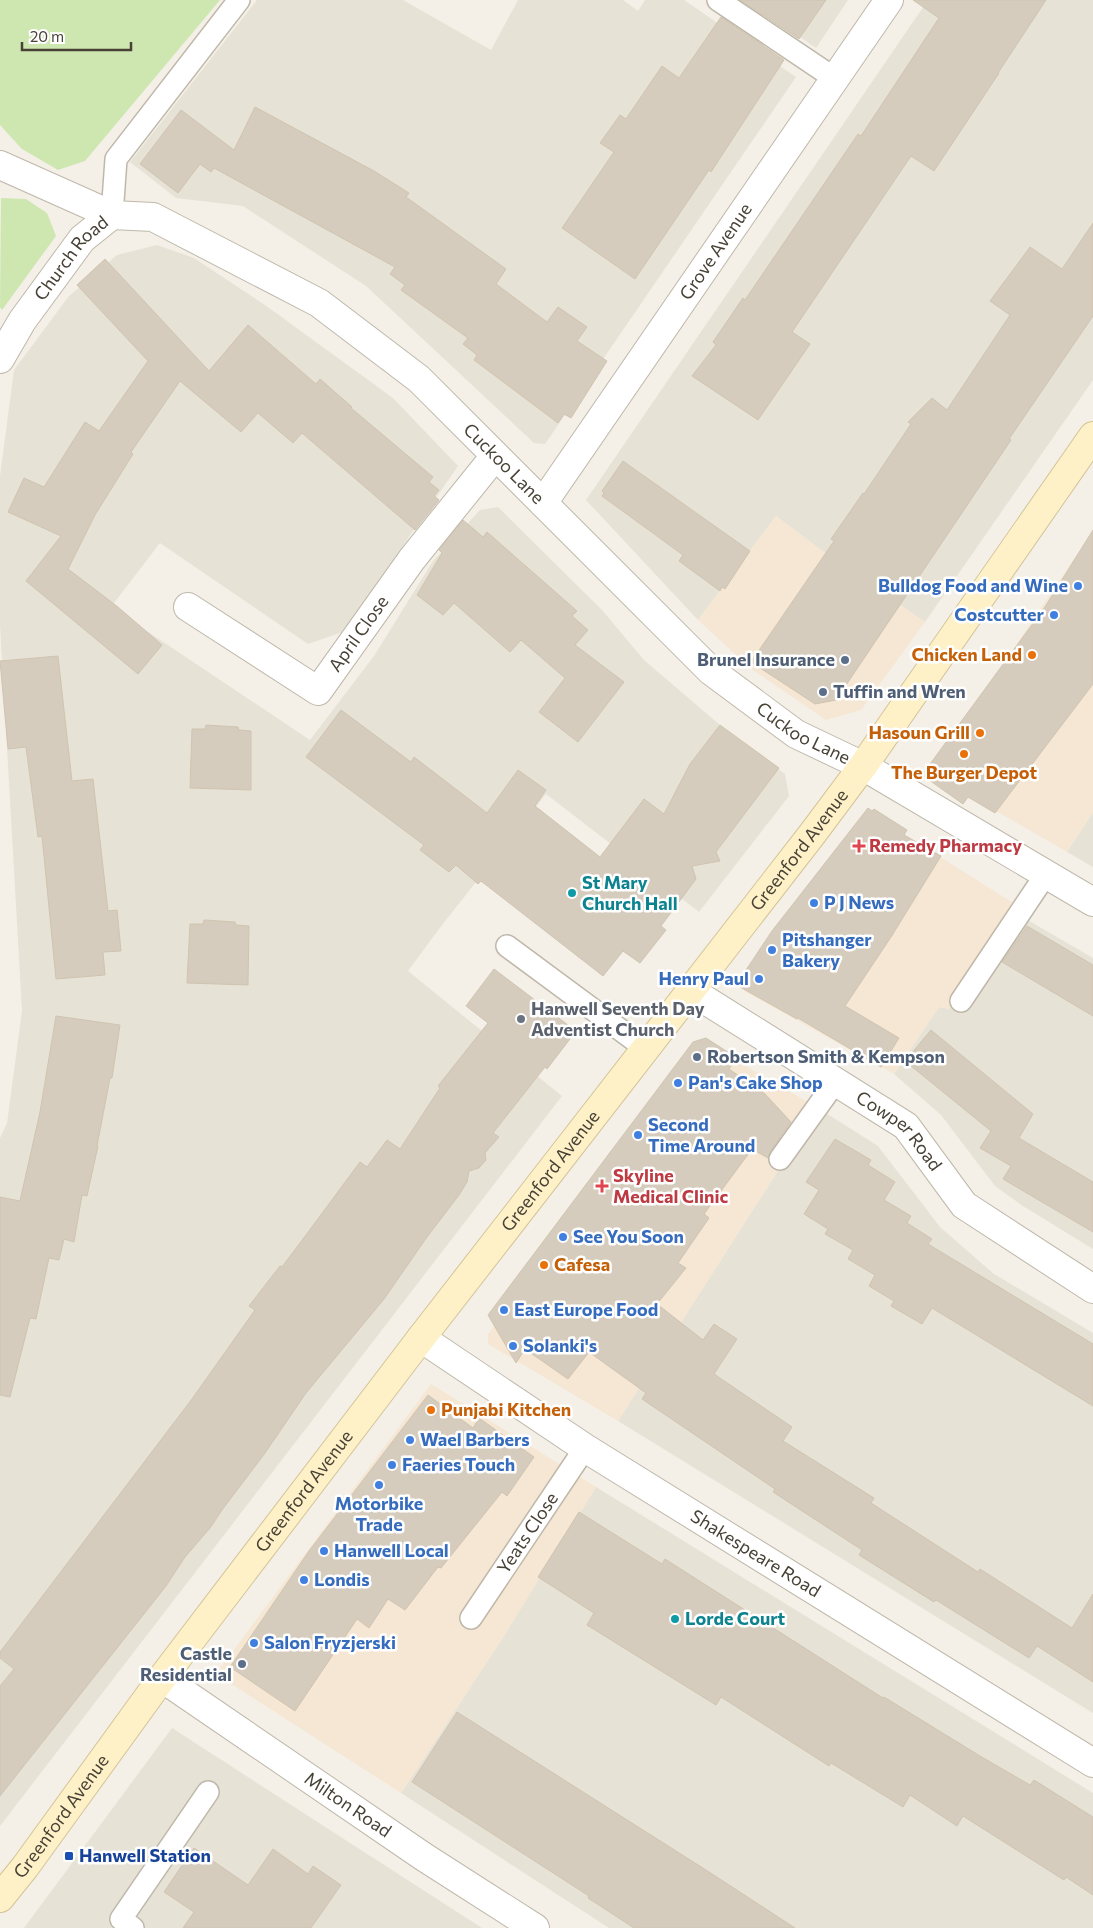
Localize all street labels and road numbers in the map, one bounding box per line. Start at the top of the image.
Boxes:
street label: Grove Avenue [674,199,756,304]
street label: Church Road [29,210,112,304]
street label: Cuckoo Lane [459,418,549,508]
street label: April Close [323,591,392,676]
street label: Cuckoo Lane [753,697,854,768]
street label: Greenford Avenue [745,784,852,915]
street label: Cowper Road [852,1086,947,1175]
street label: Greenford Avenue [496,1105,604,1236]
street label: Greenford Avenue [250,1425,357,1556]
street label: Yeats Close [492,1488,562,1578]
street label: Shakespeare Road [687,1504,825,1601]
street label: Greenford Avenue [8,1750,113,1882]
street label: Milton Road [301,1767,396,1841]

